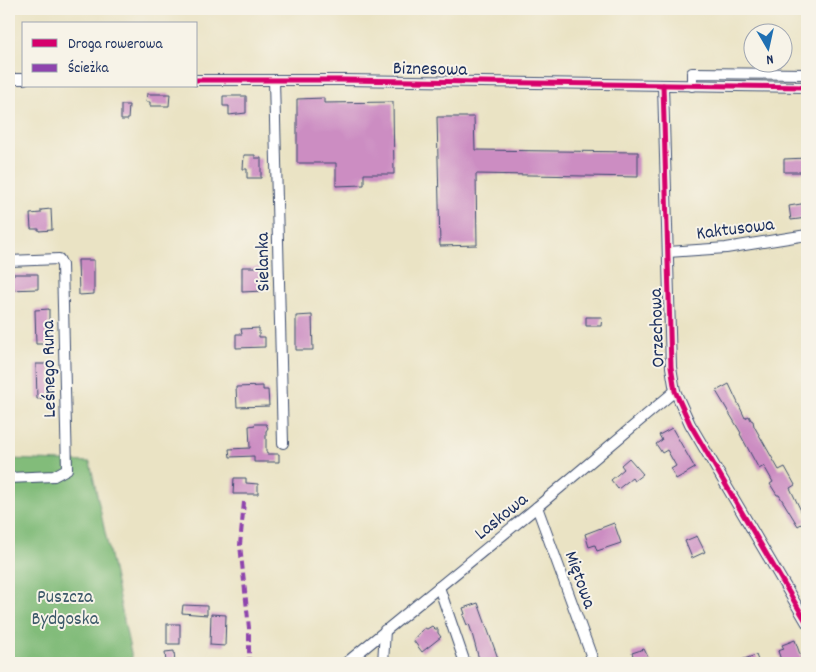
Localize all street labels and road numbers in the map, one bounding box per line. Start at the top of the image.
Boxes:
street label: Biznesowa [392,56,468,85]
street label: Kaktusowa [695,212,777,249]
street label: Sielanka [250,231,279,292]
street label: Orzechowa [644,287,673,368]
street label: Leśnego Runa [36,319,65,418]
street label: Laskowa [470,487,536,548]
street label: Miętowa [556,548,602,614]

